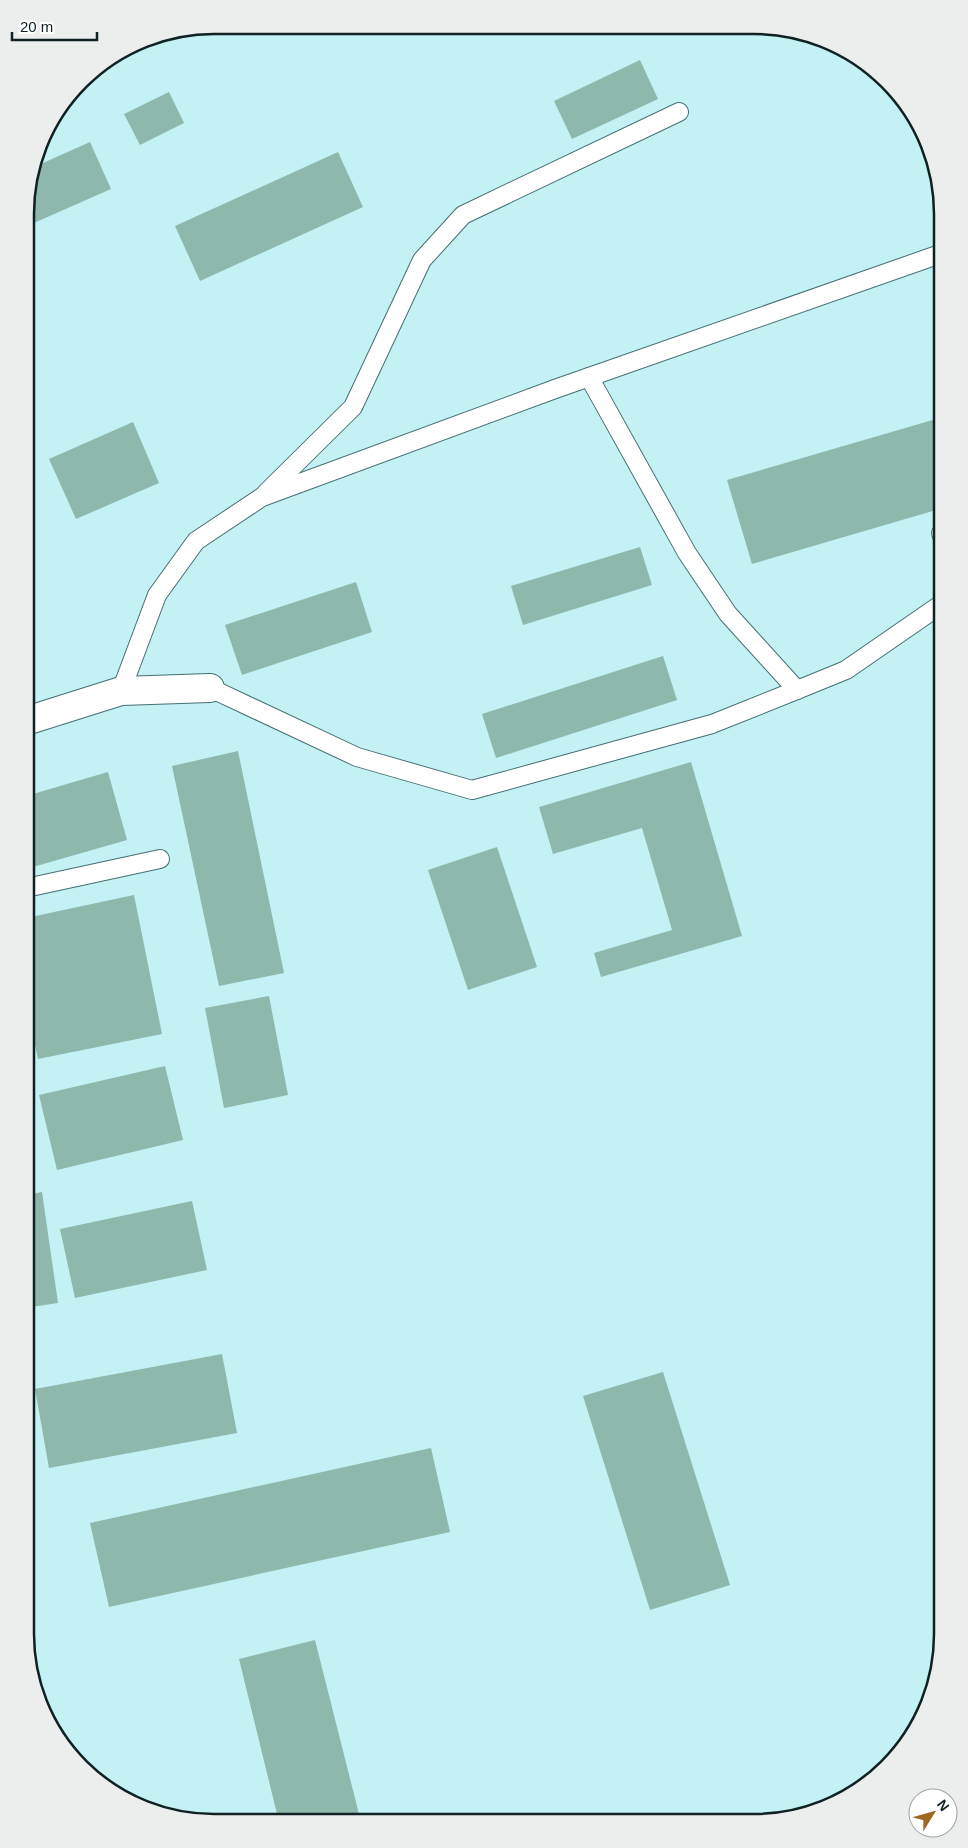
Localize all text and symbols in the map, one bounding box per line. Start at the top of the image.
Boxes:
scale bar [12,10,98,42]
text: 20 m [20,18,53,35]
north arrow [908,1788,958,1838]
text: N [934,1796,953,1814]

